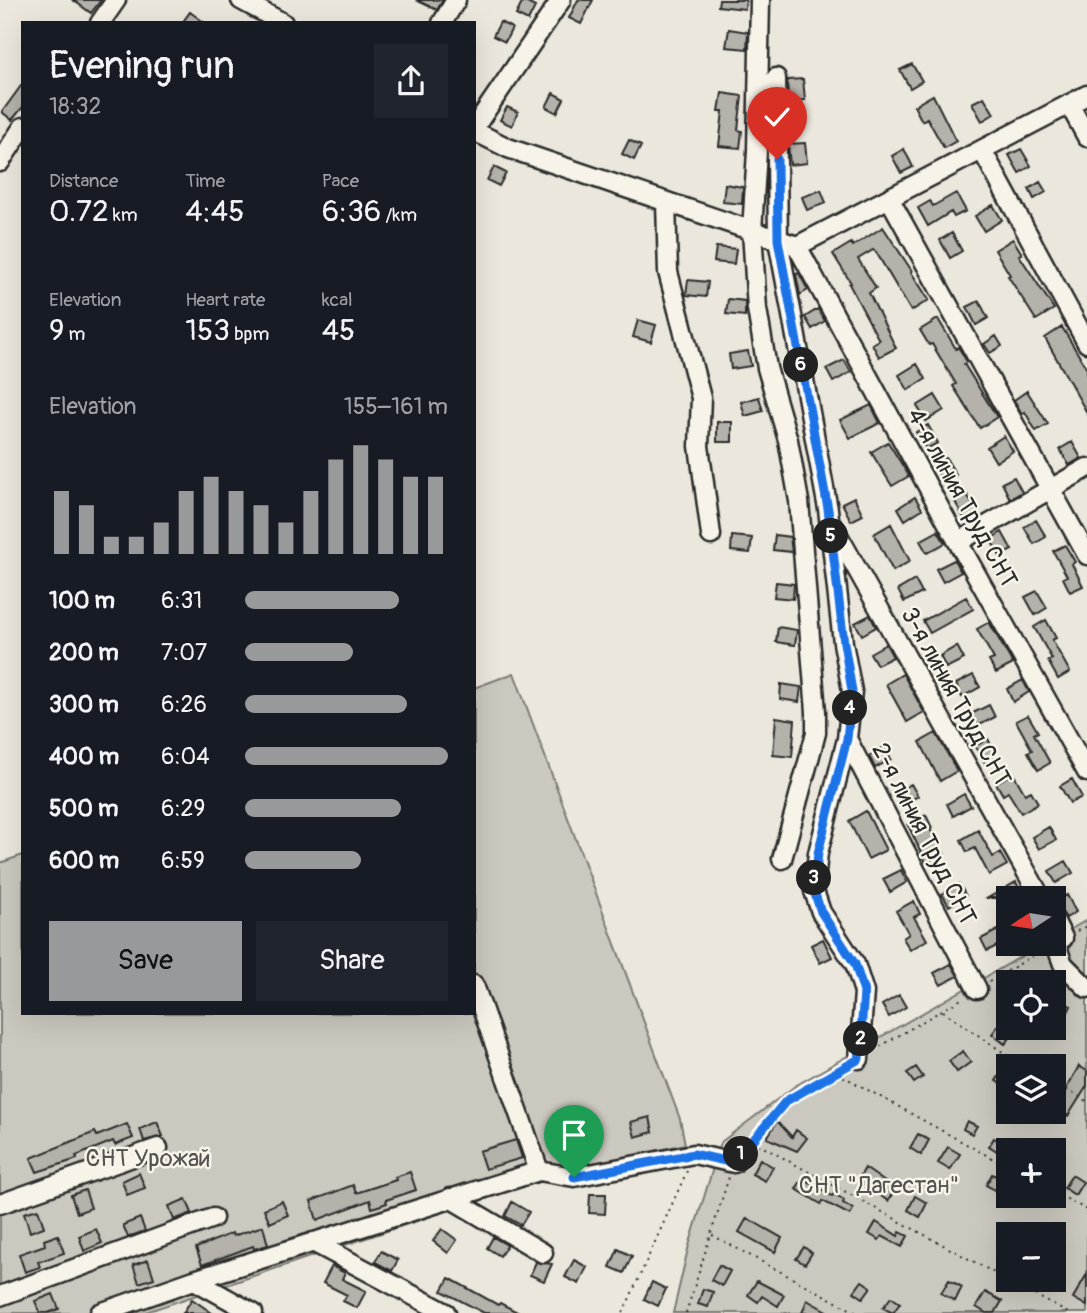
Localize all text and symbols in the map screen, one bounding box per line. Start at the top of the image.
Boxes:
text: Evening run [49,42,235,90]
button: share [374,44,448,118]
pin [747,87,807,159]
text: 18:32 [49,92,101,121]
icon: check [758,98,796,136]
text: Distance [49,169,118,193]
text: Time [185,169,225,193]
text: Pace [322,169,359,193]
text: 0.72 [49,193,109,230]
text: 4:45 [185,193,244,230]
text: 6:36 [322,193,381,230]
text: km [109,203,138,227]
text: /km [381,203,417,227]
text: Elevation [49,288,121,312]
text: Heart rate [185,288,265,312]
text: kcal [322,288,353,312]
text: 9 [49,312,64,349]
text: 153 [185,312,230,349]
text: 45 [322,312,355,349]
text: m [64,322,85,346]
text: bpm [230,322,269,346]
pin: 6 [784,348,818,382]
text: 6 [795,352,806,376]
text: Elevation [49,392,137,421]
text: 155–161 m [344,392,448,421]
street label: 4-я линия Труд СНТ [901,403,1023,593]
pin: 5 [814,518,848,554]
text: 5 [825,523,836,547]
text: 100 m [49,586,115,615]
text: 6:31 [161,586,202,615]
street label: 3-я линия Труд СНТ [895,602,1017,792]
text: 200 m [49,638,119,667]
text: 7:07 [161,638,207,667]
text: 300 m [49,690,119,719]
text: 6:26 [161,690,207,719]
pin: 4 [832,690,868,726]
text: 4 [844,695,855,719]
street label: 2-я линия Труд СНТ [866,738,982,930]
text: 400 m [49,742,119,771]
text: 6:04 [161,742,210,771]
text: 500 m [49,794,118,823]
text: 6:29 [161,794,205,823]
text: 600 m [49,846,119,875]
text: 6:59 [161,846,205,875]
pin: 3 [796,860,832,896]
text: 3 [808,865,819,889]
north arrow [996,886,1066,956]
map controls [996,886,1066,1292]
button: Save [49,921,242,1001]
button: Share [256,921,448,1001]
button: locate [996,970,1066,1040]
pin: 2 [844,1021,878,1056]
text: 2 [855,1026,866,1050]
button: layers [996,1054,1066,1124]
pin [544,1105,604,1177]
icon: arrive [555,1116,593,1154]
pin: 1 [724,1136,758,1172]
button: + [996,1138,1066,1208]
text: 1 [737,1141,744,1165]
park label: СНТ Урожай [85,1144,211,1173]
park label: СНТ "Дагестан" [799,1171,959,1200]
button: − [996,1222,1066,1292]

